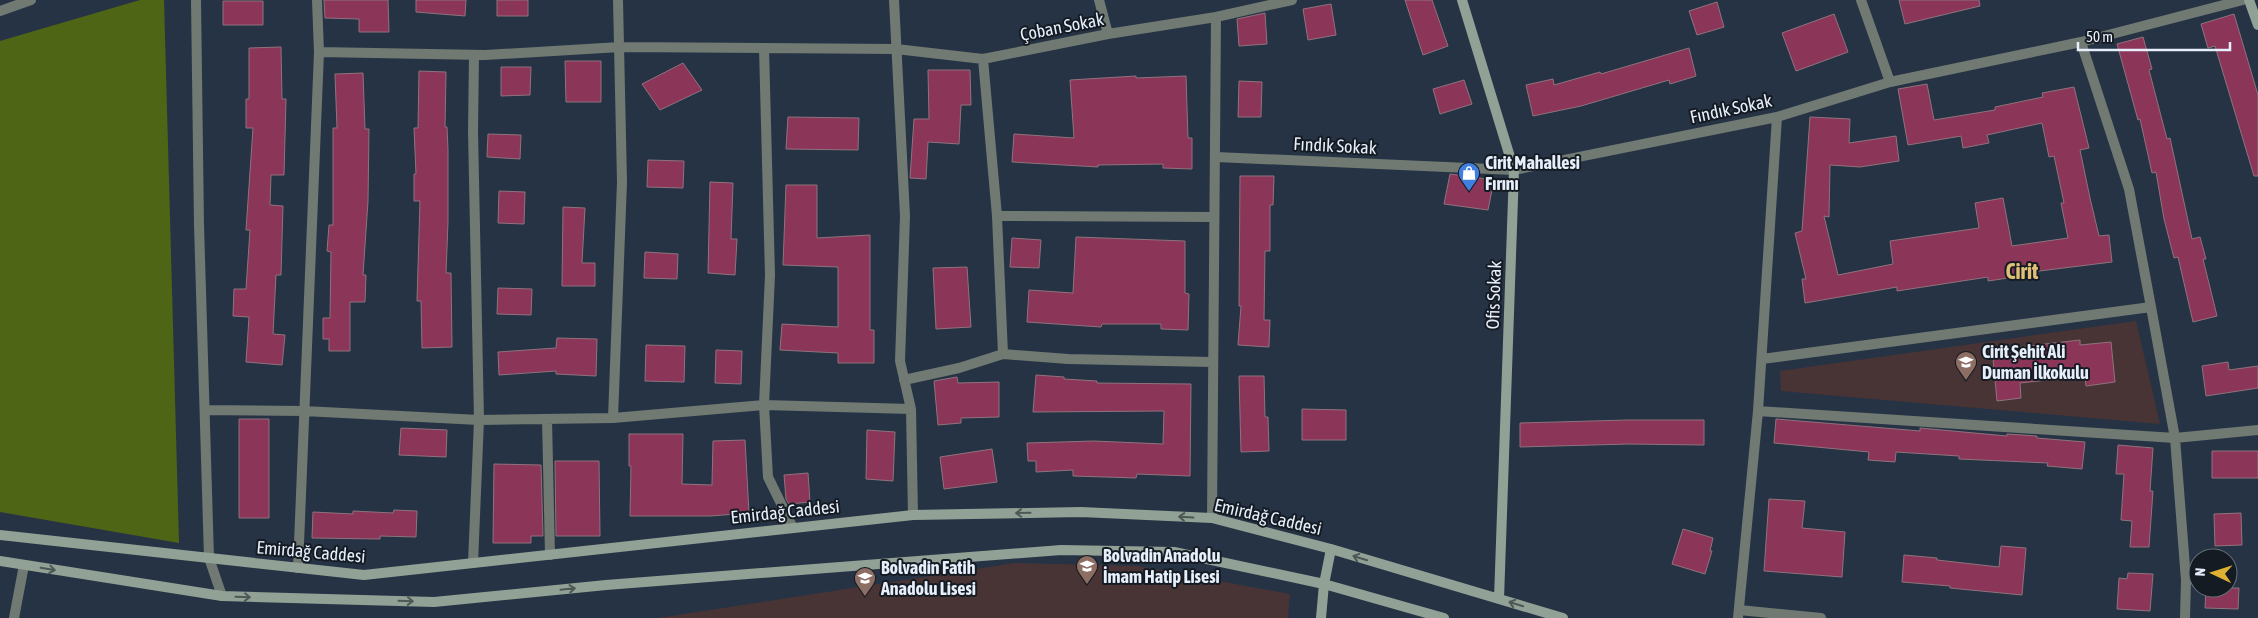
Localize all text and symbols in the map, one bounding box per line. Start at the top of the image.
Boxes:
street label: Çoban Sokak [1018,8,1106,45]
scale bar [2078,20,2230,52]
text: 50 m [2086,28,2113,45]
street label: Fındık Sokak [1688,90,1774,127]
street label: Fındık Sokak [1293,133,1377,158]
place label: Cirit Mahallesi Fırını [1485,152,1580,194]
shop icon: Cirit Mahallesi Fırını [1457,161,1481,192]
district label: Cirit [2006,258,2039,284]
street label: Ofis Sokak [1482,260,1505,330]
place label: Cirit Şehit Ali Duman İlkokulu [1982,341,2089,383]
school or university icon: Cirit Şehit Ali Duman İlkokulu [1954,350,1978,381]
street label: Emirdağ Caddesi [1212,494,1324,539]
street label: Emirdağ Caddesi [729,495,840,528]
one-way arrow [1016,508,1032,518]
one-way arrow [1178,513,1194,522]
street label: Emirdağ Caddesi [256,536,366,567]
place label: Bolvadin Anadolu İmam Hatip Lisesi [1103,545,1221,587]
north arrow [2188,548,2238,598]
one-way arrow [1353,552,1369,562]
school or university icon: Bolvadin Anadolu İmam Hatip Lisesi [1075,554,1099,585]
place label: Bolvadin Fatih Anadolu Lisesi [880,557,976,599]
one-way arrow [40,564,56,574]
school or university icon: Bolvadin Fatih Anadolu Lisesi [853,566,877,597]
text: N [2192,567,2208,577]
one-way arrow [559,584,575,594]
one-way arrow [235,592,251,602]
one-way arrow [398,597,414,606]
one-way arrow [1509,599,1525,609]

